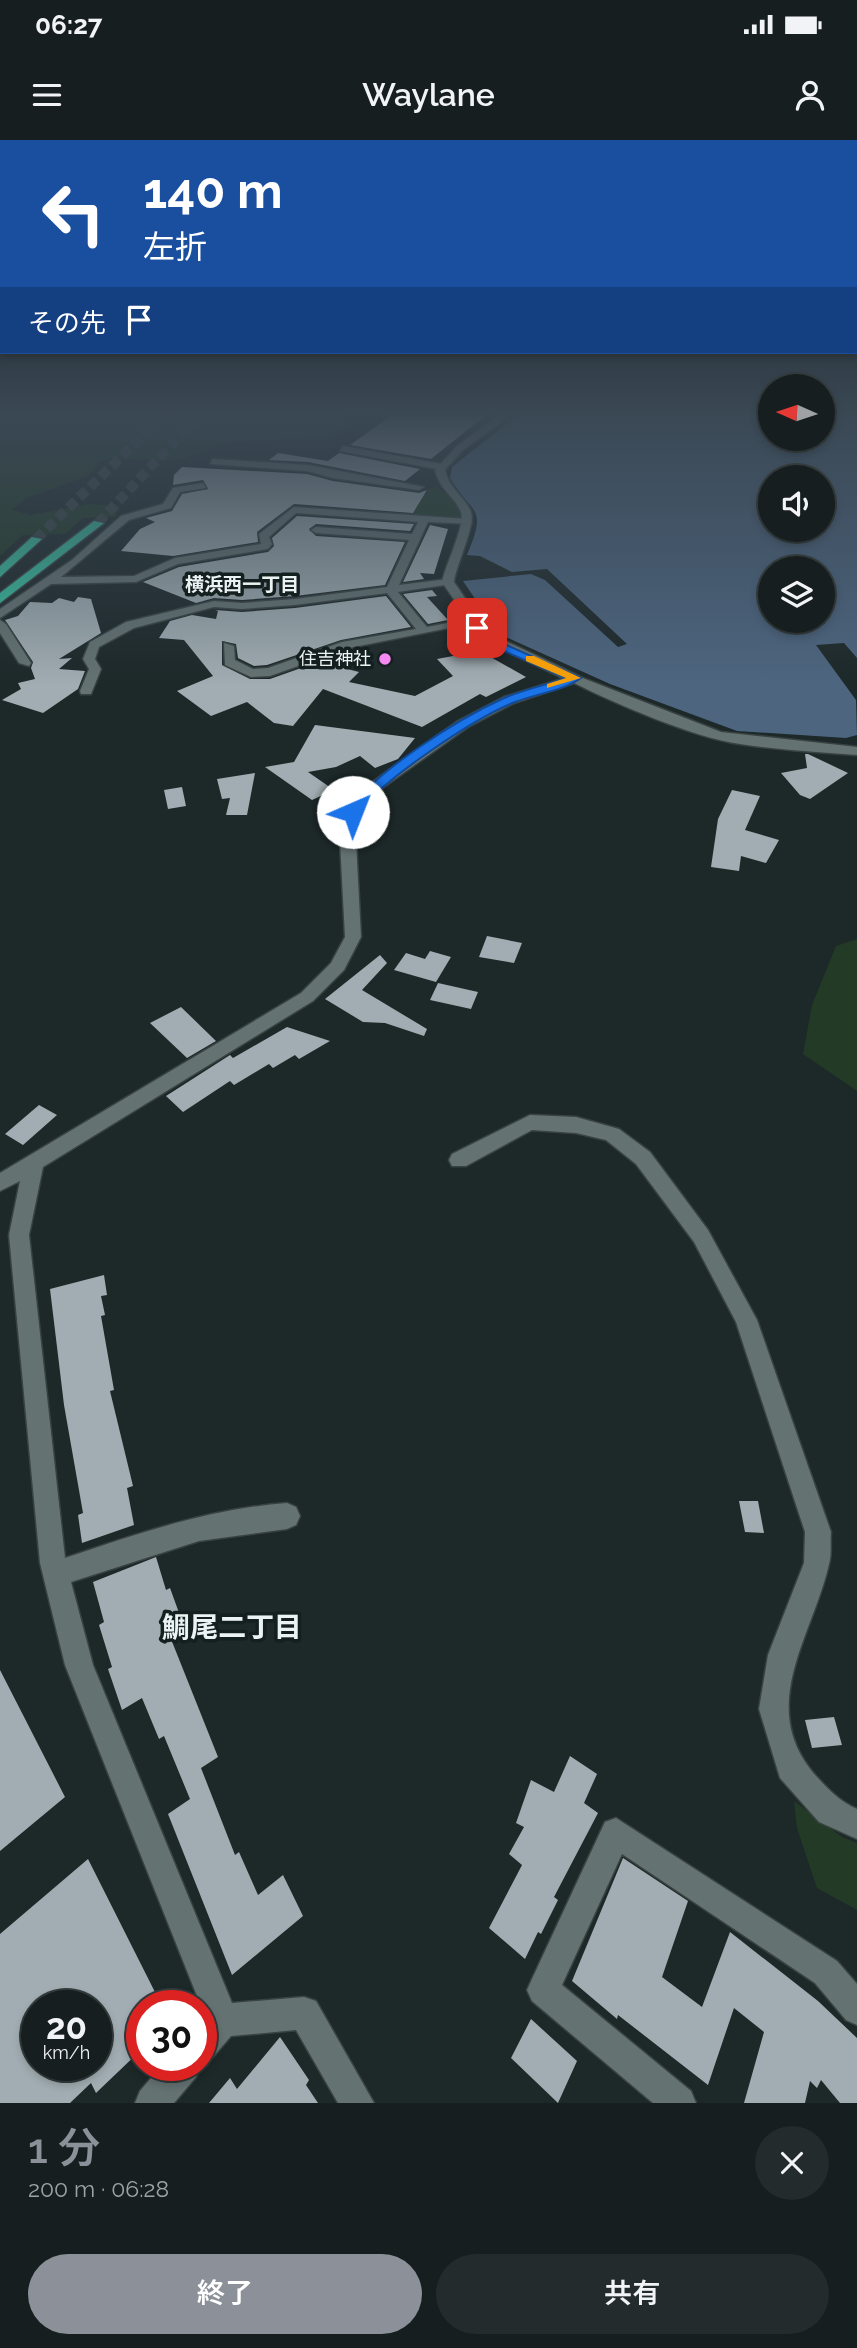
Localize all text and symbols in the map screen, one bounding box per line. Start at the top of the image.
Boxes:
text: 06:27 [35,10,102,40]
icon: menu [28,76,66,114]
text: Waylane [362,76,495,113]
icon: person [791,76,829,114]
text: 140 m [143,162,283,219]
icon: left [28,168,119,259]
text: 左折 [143,228,207,265]
icon: arrive [120,301,158,339]
text: その先 [28,308,106,338]
north arrow [758,374,835,452]
map controls [758,374,835,633]
button: sound [758,465,835,542]
button: layers [758,556,835,633]
district label: 横浜西一丁目 [185,573,299,595]
pin [447,598,507,658]
icon: arrive [458,609,496,647]
place label: 住吉神社 [299,648,371,669]
marker: 住吉神社 [377,651,393,667]
position arrow [316,775,390,849]
district label: 鯛尾二丁目 [162,1611,302,1644]
speed limit sign: 30 [126,1990,217,2081]
text: 20 [46,2006,87,2047]
text: km/h [43,2042,90,2063]
text: 1 分 [28,2124,100,2173]
button: close [755,2126,829,2200]
text: 200 m · 06:28 [28,2175,169,2202]
button: 終了 [28,2254,422,2334]
button: 共有 [436,2254,829,2334]

